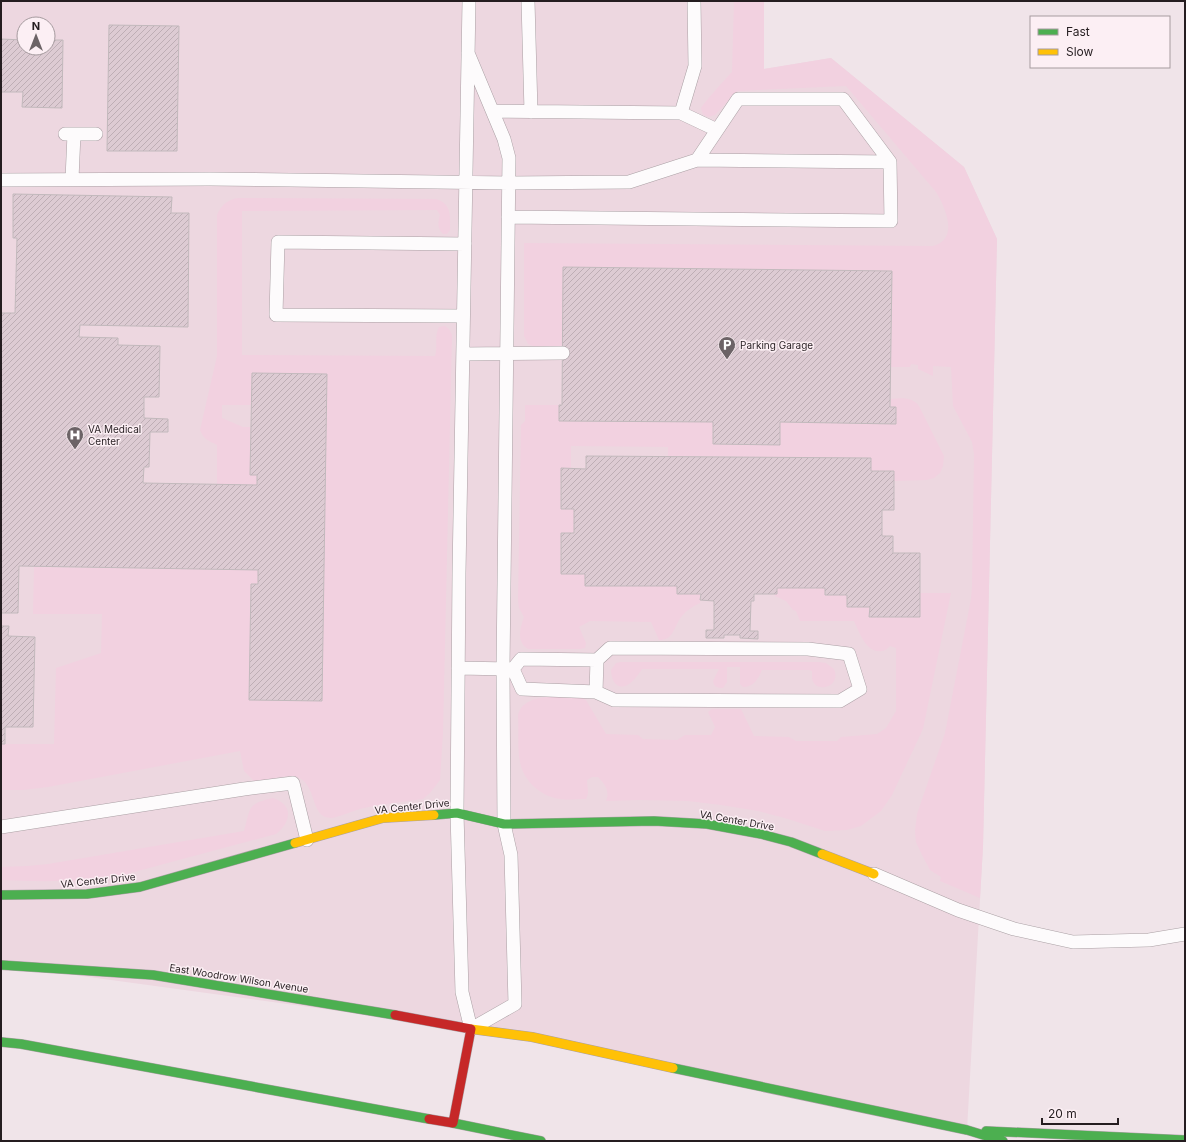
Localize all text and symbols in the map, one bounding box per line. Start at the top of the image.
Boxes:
north arrow [16,16,56,56]
legend [1030,16,1170,68]
text: N [32,19,40,33]
text: Fast [1066,24,1090,39]
text: Slow [1066,44,1094,59]
parking icon: Parking Garage [717,335,737,360]
place label: Parking Garage [740,339,813,351]
place label: VA Medical Center [88,423,141,447]
hospital icon: VA Medical Center [65,425,85,450]
street label: VA Center Drive [374,796,450,816]
street label: VA Center Drive [699,808,775,832]
street label: VA Center Drive [60,870,136,890]
street label: East Woodrow Wilson Avenue [169,961,310,995]
scale bar [1042,1100,1118,1126]
text: 20 m [1048,1106,1077,1121]

